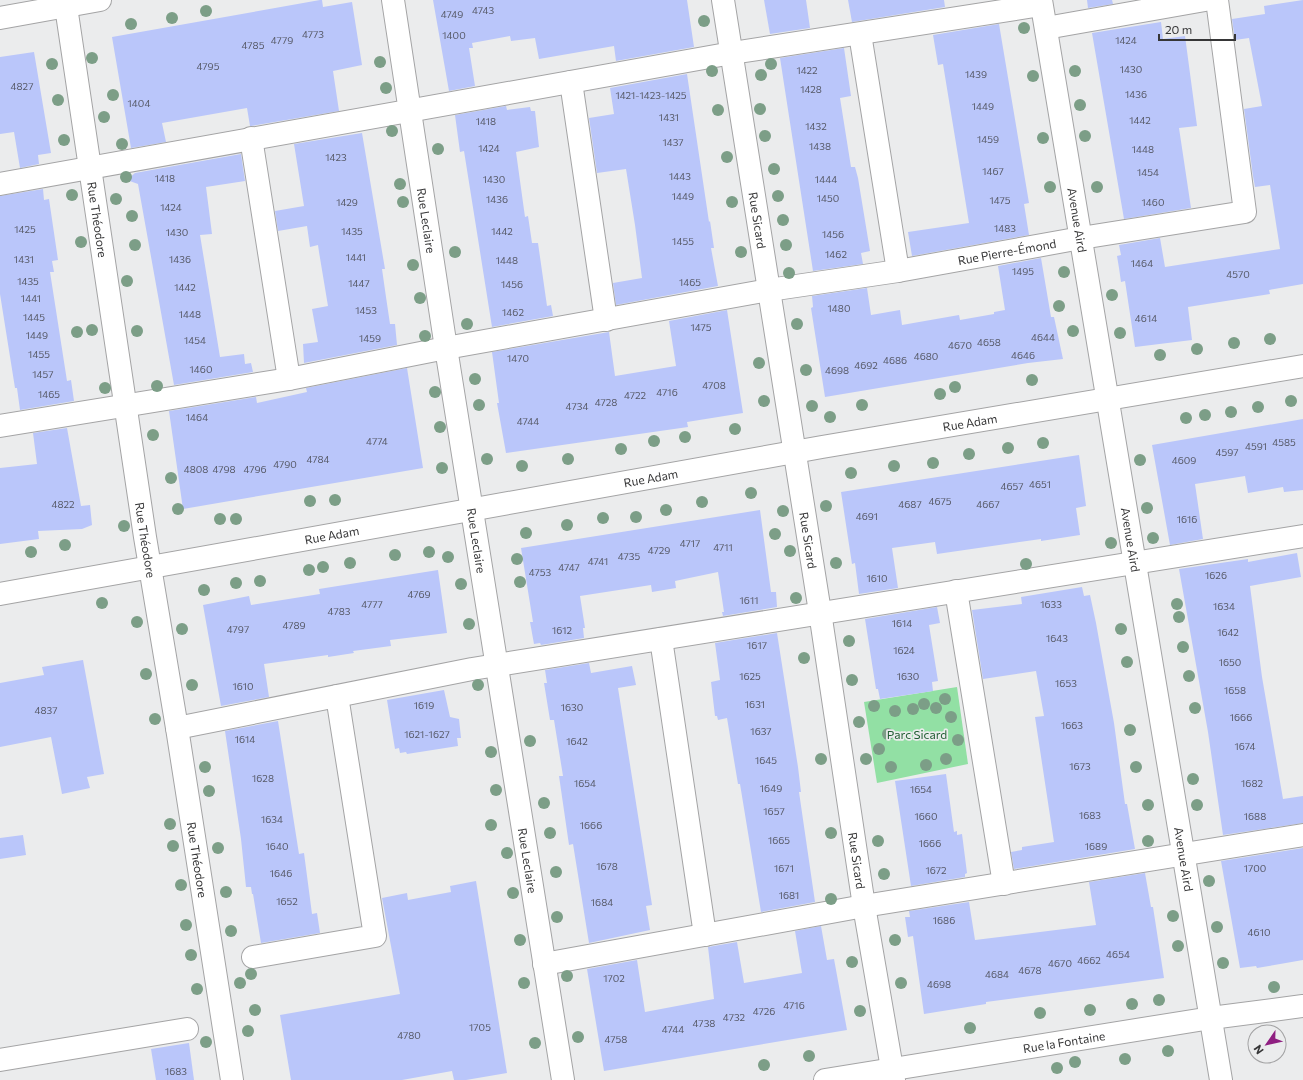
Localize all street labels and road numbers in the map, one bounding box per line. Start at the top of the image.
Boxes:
street label: Rue Théodore [85,181,110,258]
street label: Rue Leclaire [415,187,438,254]
street label: Avenue Aird [1065,187,1090,253]
street label: Rue Sicard [747,191,769,250]
street label: Rue Pierre-Émond [957,236,1057,267]
street label: Rue Adam [942,411,998,434]
street label: Rue Adam [622,466,679,489]
street label: Rue Théodore [133,501,159,579]
street label: Avenue Aird [1119,506,1143,573]
street label: Rue Leclaire [465,507,489,574]
street label: Rue Sicard [797,511,820,570]
street label: Rue Adam [303,523,360,546]
street label: Rue Théodore [185,821,210,899]
street label: Avenue Aird [1172,826,1196,893]
street label: Rue Leclaire [516,827,540,894]
street label: Rue Sicard [846,831,868,890]
street label: Rue la Fontaine [1022,1028,1106,1055]

